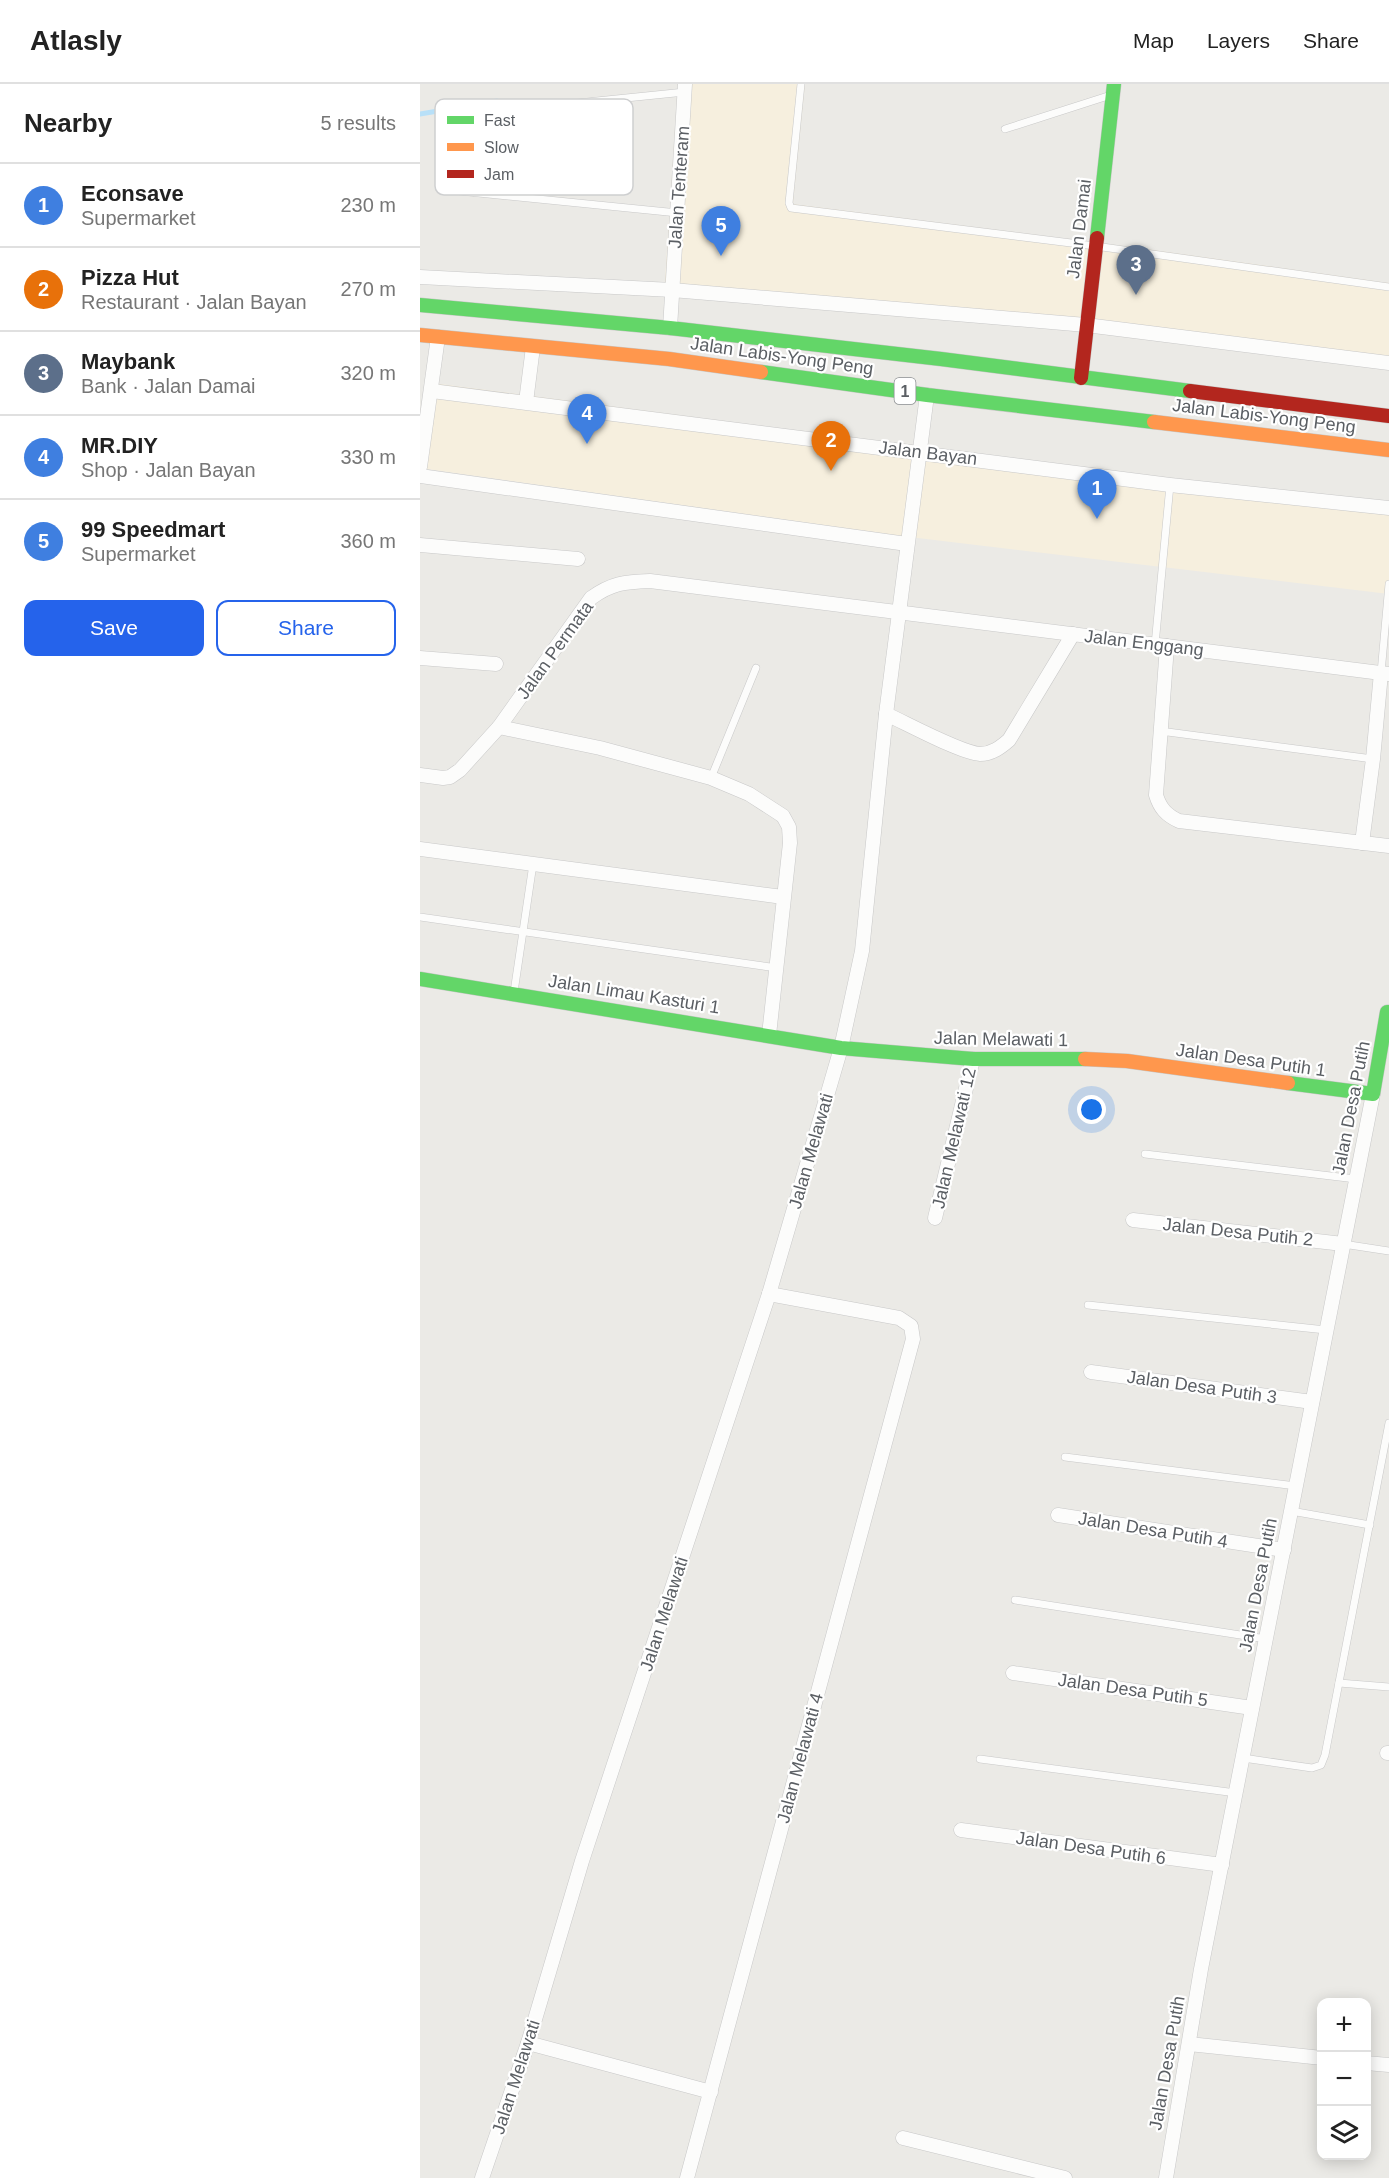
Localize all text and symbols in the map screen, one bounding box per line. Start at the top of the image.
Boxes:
text: Atlasly [30,25,122,56]
text: Map [1133,29,1174,52]
text: Layers [1207,29,1270,52]
text: Share [1303,29,1359,52]
legend [435,99,633,195]
text: Nearby [24,108,112,138]
text: 5 results [320,112,396,134]
text: Fast [484,112,516,129]
street label: Jalan Tenteram [665,125,693,249]
text: Slow [484,139,519,156]
text: Jam [484,166,514,183]
street label: Jalan Damai [1063,178,1095,280]
text: Econsave [81,181,184,206]
text: 1 [38,194,49,216]
text: 230 m [340,194,396,216]
pin: 5 [702,206,740,256]
text: Supermarket [81,207,196,229]
pin: 3 [1116,246,1156,295]
text: Pizza Hut [81,265,179,290]
text: 2 [38,278,49,300]
text: 270 m [340,278,396,300]
text: Restaurant · Jalan Bayan [81,291,307,313]
street label: Jalan Labis-Yong Peng [689,333,875,379]
text: Maybank [81,349,175,374]
text: 3 [38,362,49,384]
text: 320 m [340,362,396,384]
text: Bank · Jalan Damai [81,375,256,397]
road number: 1 [894,378,916,404]
pin: 4 [568,394,606,444]
street label: Jalan Labis-Yong Peng [1171,395,1357,437]
pin: 2 [812,422,850,471]
text: MR.DIY [81,433,158,458]
street label: Jalan Bayan [878,437,978,469]
text: 4 [38,446,49,468]
text: 330 m [340,446,396,468]
text: Shop · Jalan Bayan [81,459,256,481]
pin: 1 [1078,470,1116,519]
text: 99 Speedmart [81,517,225,542]
text: 5 [38,530,49,552]
text: 360 m [340,530,396,552]
text: Supermarket [81,543,196,565]
street label: Jalan Permata [513,596,598,703]
button: Save [24,600,204,656]
button: Share [216,600,396,656]
street label: Jalan Enggang [1083,626,1205,660]
street label: Jalan Limau Kasturi 1 [547,971,721,1017]
street label: Jalan Melawati 1 [934,1028,1068,1050]
street label: Jalan Desa Putih [1328,1039,1374,1177]
street label: Jalan Desa Putih 1 [1175,1040,1327,1080]
street label: Jalan Melawati 12 [928,1066,980,1210]
street label: Jalan Melawati [785,1091,837,1211]
your location [1077,1095,1106,1124]
street label: Jalan Desa Putih 2 [1162,1214,1314,1250]
street label: Jalan Desa Putih 3 [1126,1367,1278,1407]
street label: Jalan Desa Putih 4 [1077,1508,1229,1552]
street label: Jalan Desa Putih [1235,1516,1281,1654]
street label: Jalan Melawati [636,1554,692,1674]
street label: Jalan Desa Putih 5 [1057,1670,1209,1710]
street label: Jalan Melawati 4 [773,1691,827,1825]
street label: Jalan Desa Putih 6 [1015,1828,1167,1868]
street label: Jalan Desa Putih [1145,1994,1189,2132]
map controls [1317,1998,1371,2160]
button: + [1317,1998,1371,2052]
street label: Jalan Melawati [488,2017,544,2137]
button: − [1317,2052,1371,2106]
button: layers [1317,2106,1371,2160]

